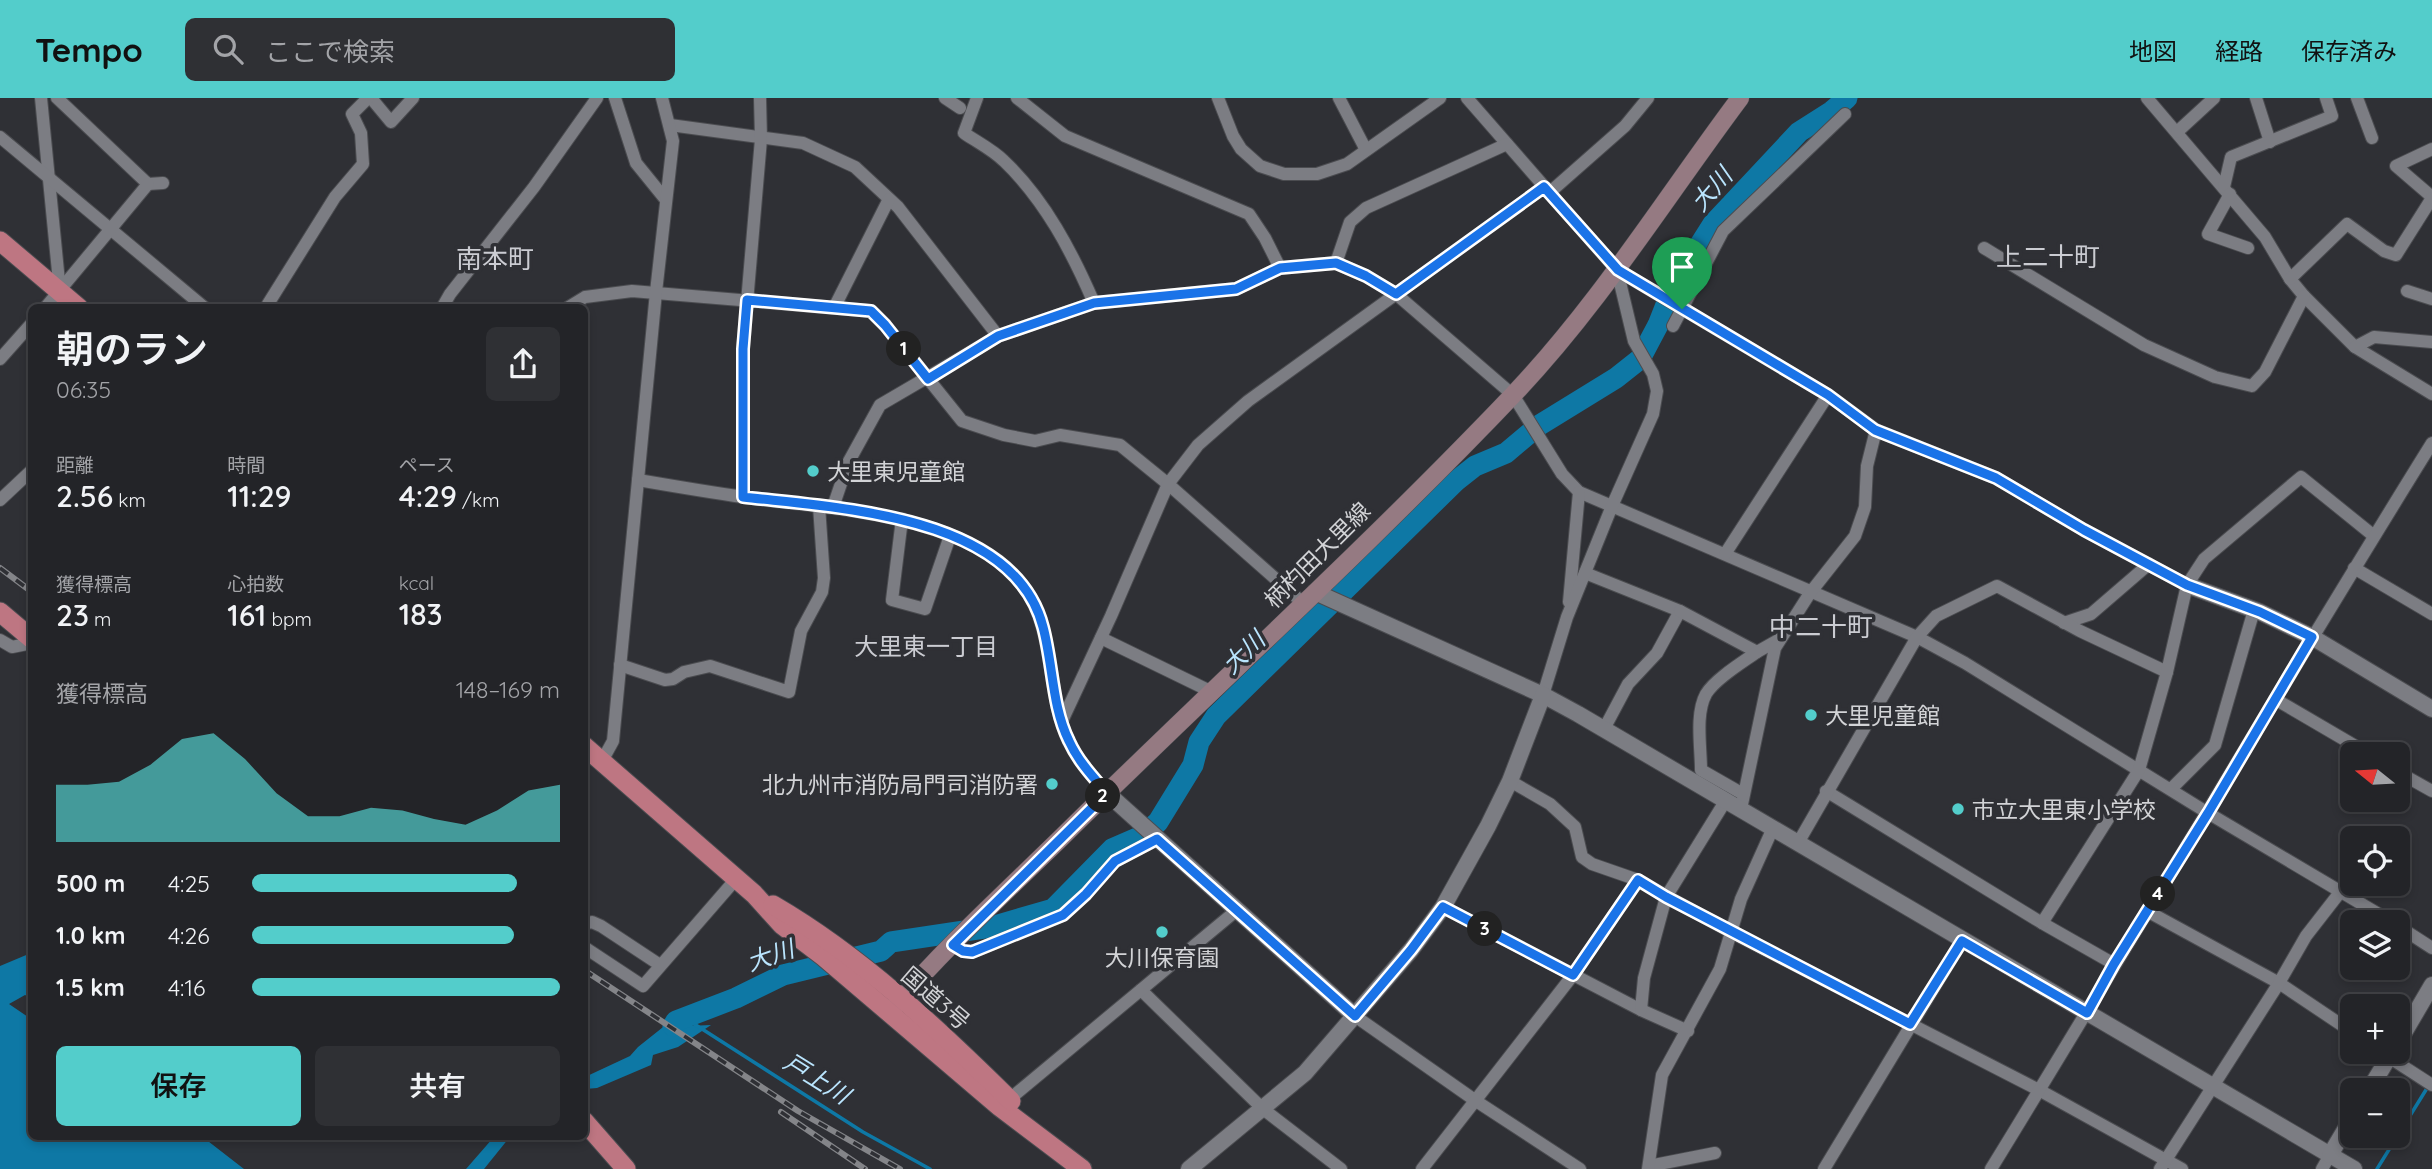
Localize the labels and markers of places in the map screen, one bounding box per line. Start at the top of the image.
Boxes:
pin [1652,237,1712,309]
pin: 1 [886,331,922,366]
place label: 大里東児童館 [827,457,965,486]
marker: 大里東児童館 [805,463,821,479]
place label: 大里児童館 [1825,701,1940,730]
marker: 大里児童館 [1803,707,1819,723]
place label: 北九州市消防局門司消防署 [762,770,1038,799]
marker: 北九州市消防局門司消防署 [1044,776,1060,792]
pin: 2 [1086,778,1120,814]
place label: 市立大里東小学校 [1972,795,2156,824]
marker: 市立大里東小学校 [1950,801,1966,817]
pin: 4 [2140,876,2176,912]
pin: 3 [1468,912,1502,946]
marker: 大川保育園 [1154,924,1170,940]
place label: 大川保育園 [1105,943,1220,972]

